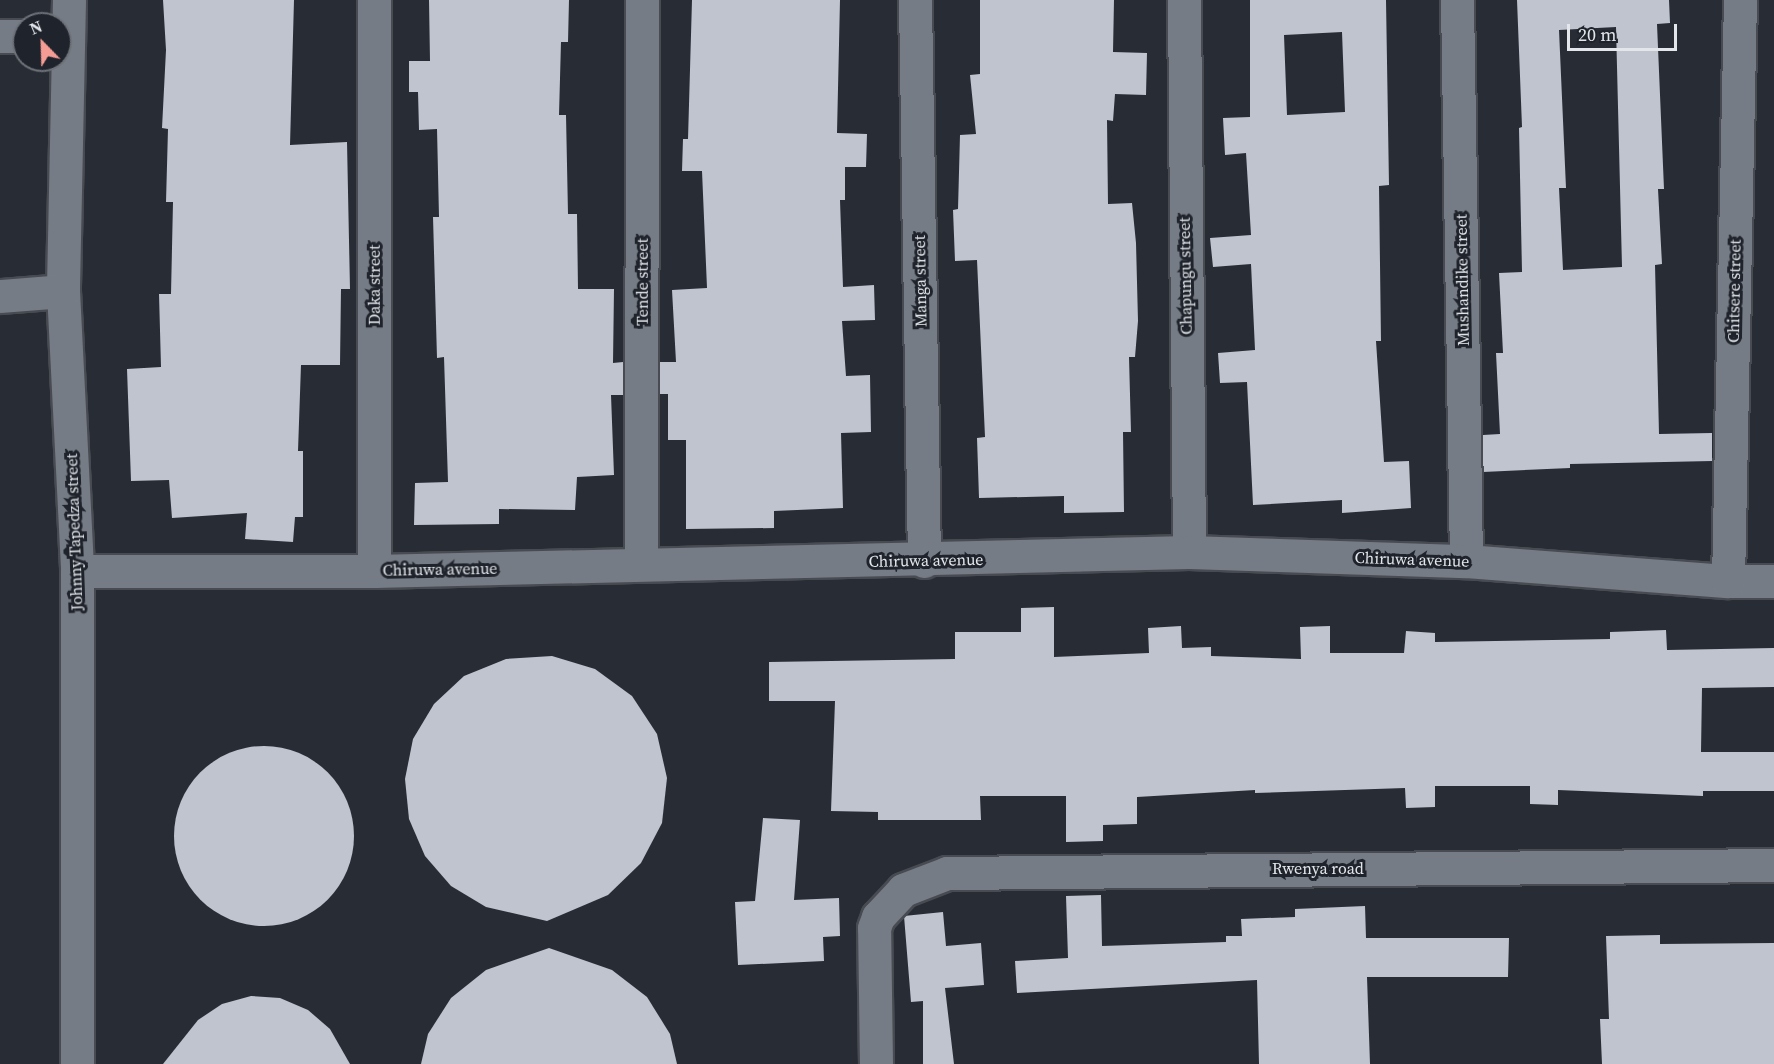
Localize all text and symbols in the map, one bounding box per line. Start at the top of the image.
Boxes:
north arrow [12,12,72,72]
scale bar [1570,12,1680,50]
text: N [26,15,45,40]
text: 20 m [1578,22,1616,47]
street label: Mushandike street [1451,214,1473,346]
street label: Chapungu street [1174,217,1196,335]
street label: Manga street [910,235,930,327]
street label: Tende street [632,238,652,326]
street label: Chitsere street [1723,239,1745,343]
street label: Daka street [364,245,384,325]
street label: Johnny Tapedza street [62,453,86,611]
street label: Chiruwa avenue [1354,547,1470,571]
street label: Chiruwa avenue [868,549,984,571]
street label: Chiruwa avenue [382,558,498,580]
street label: Rwenya road [1272,858,1364,878]

